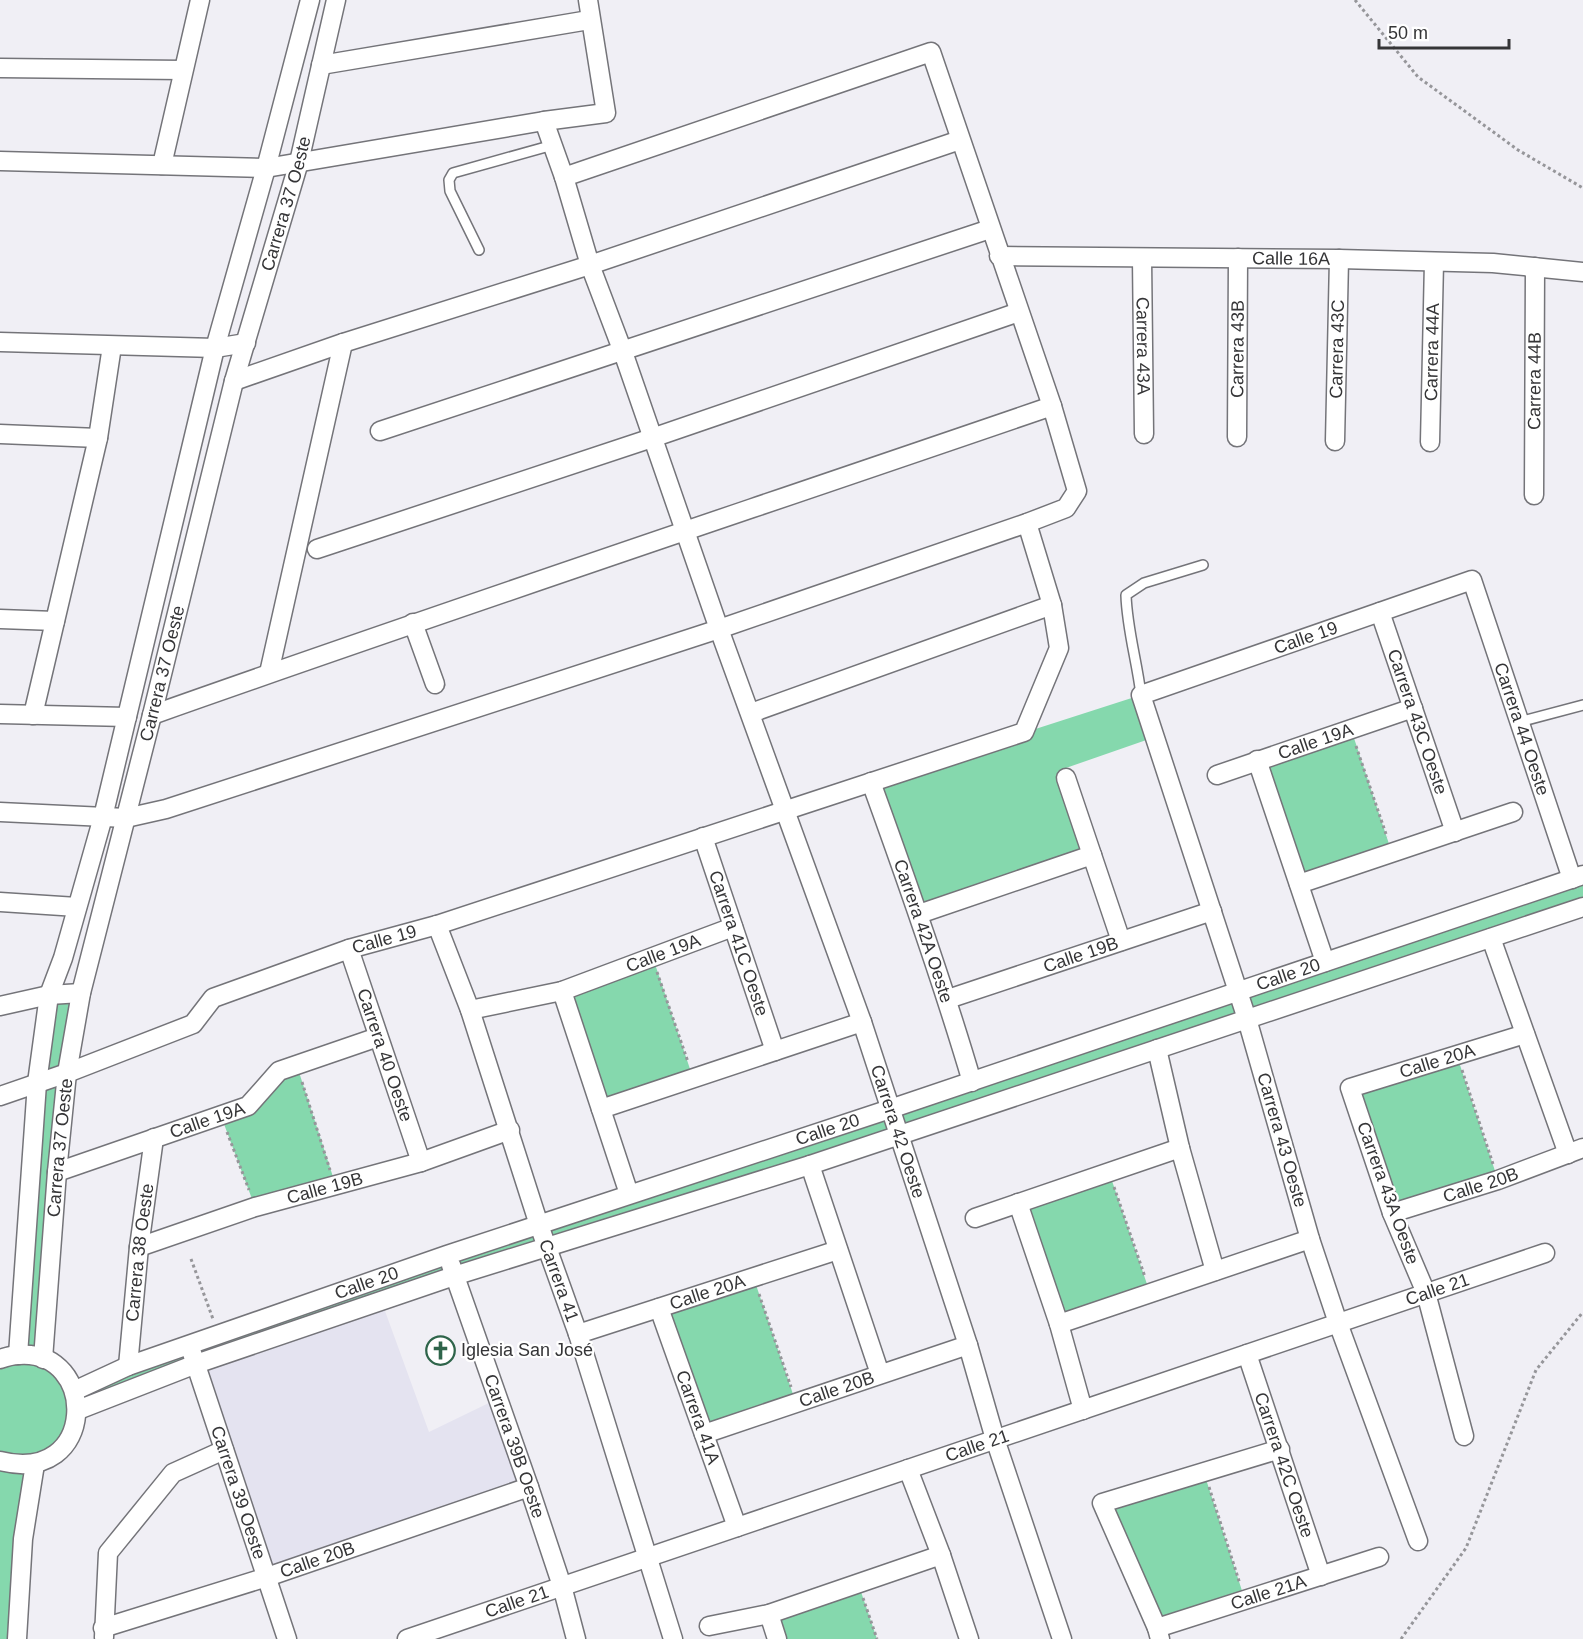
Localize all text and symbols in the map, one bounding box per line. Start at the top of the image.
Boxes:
scale bar [1379,12,1510,50]
text: 50 m [1388,23,1428,43]
street label: Carrera 37 Oeste [257,134,315,273]
street label: Calle 16A [1252,248,1330,269]
street label: Carrera 43A [1132,297,1154,395]
street label: Carrera 43C [1326,299,1348,399]
street label: Carrera 43B [1227,300,1248,398]
street label: Carrera 44A [1421,303,1443,401]
street label: Carrera 44B [1524,332,1545,430]
street label: Carrera 37 Oeste [136,603,189,743]
street label: Calle 19 [1271,617,1340,658]
street label: Carrera 43C Oeste [1383,647,1451,797]
street label: Carrera 44 Oeste [1490,660,1553,798]
street label: Calle 19A [1275,719,1356,763]
street label: Carrera 42A Oeste [890,857,957,1005]
street label: Carrera 41C Oeste [705,868,772,1018]
street label: Calle 19 [350,921,419,958]
street label: Calle 19A [623,930,703,976]
street label: Calle 19B [1041,933,1121,977]
street label: Calle 20 [1254,954,1323,995]
street label: Carrera 40 Oeste [353,986,417,1124]
street label: Calle 20A [1397,1040,1477,1082]
street label: Carrera 42 Oeste [867,1062,929,1201]
street label: Carrera 43 Oeste [1253,1070,1311,1210]
street label: Carrera 37 Oeste [44,1077,76,1218]
street label: Calle 19A [167,1098,247,1142]
street label: Calle 20 [793,1110,862,1149]
street label: Carrera 43A Oeste [1353,1119,1423,1267]
street label: Calle 20B [1441,1163,1521,1207]
street label: Calle 19B [284,1168,365,1208]
street label: Carrera 38 Oeste [122,1182,158,1323]
street label: Carrera 41 [535,1237,583,1324]
street label: Calle 20 [332,1263,401,1303]
street label: Calle 21 [1403,1269,1472,1310]
street label: Calle 20A [667,1271,748,1314]
church icon: Iglesia San José [424,1334,456,1366]
place label: Iglesia San José [461,1340,593,1360]
street label: Calle 20B [796,1367,877,1411]
street label: Carrera 41A [672,1368,724,1467]
street label: Carrera 39B Oeste [480,1372,549,1521]
street label: Carrera 42C Oeste [1250,1390,1318,1540]
street label: Carrera 39 Oeste [207,1423,270,1562]
street label: Calle 21 [943,1426,1012,1466]
street label: Calle 20B [277,1538,358,1582]
street label: Calle 21A [1228,1571,1309,1614]
street label: Calle 21 [482,1582,551,1622]

